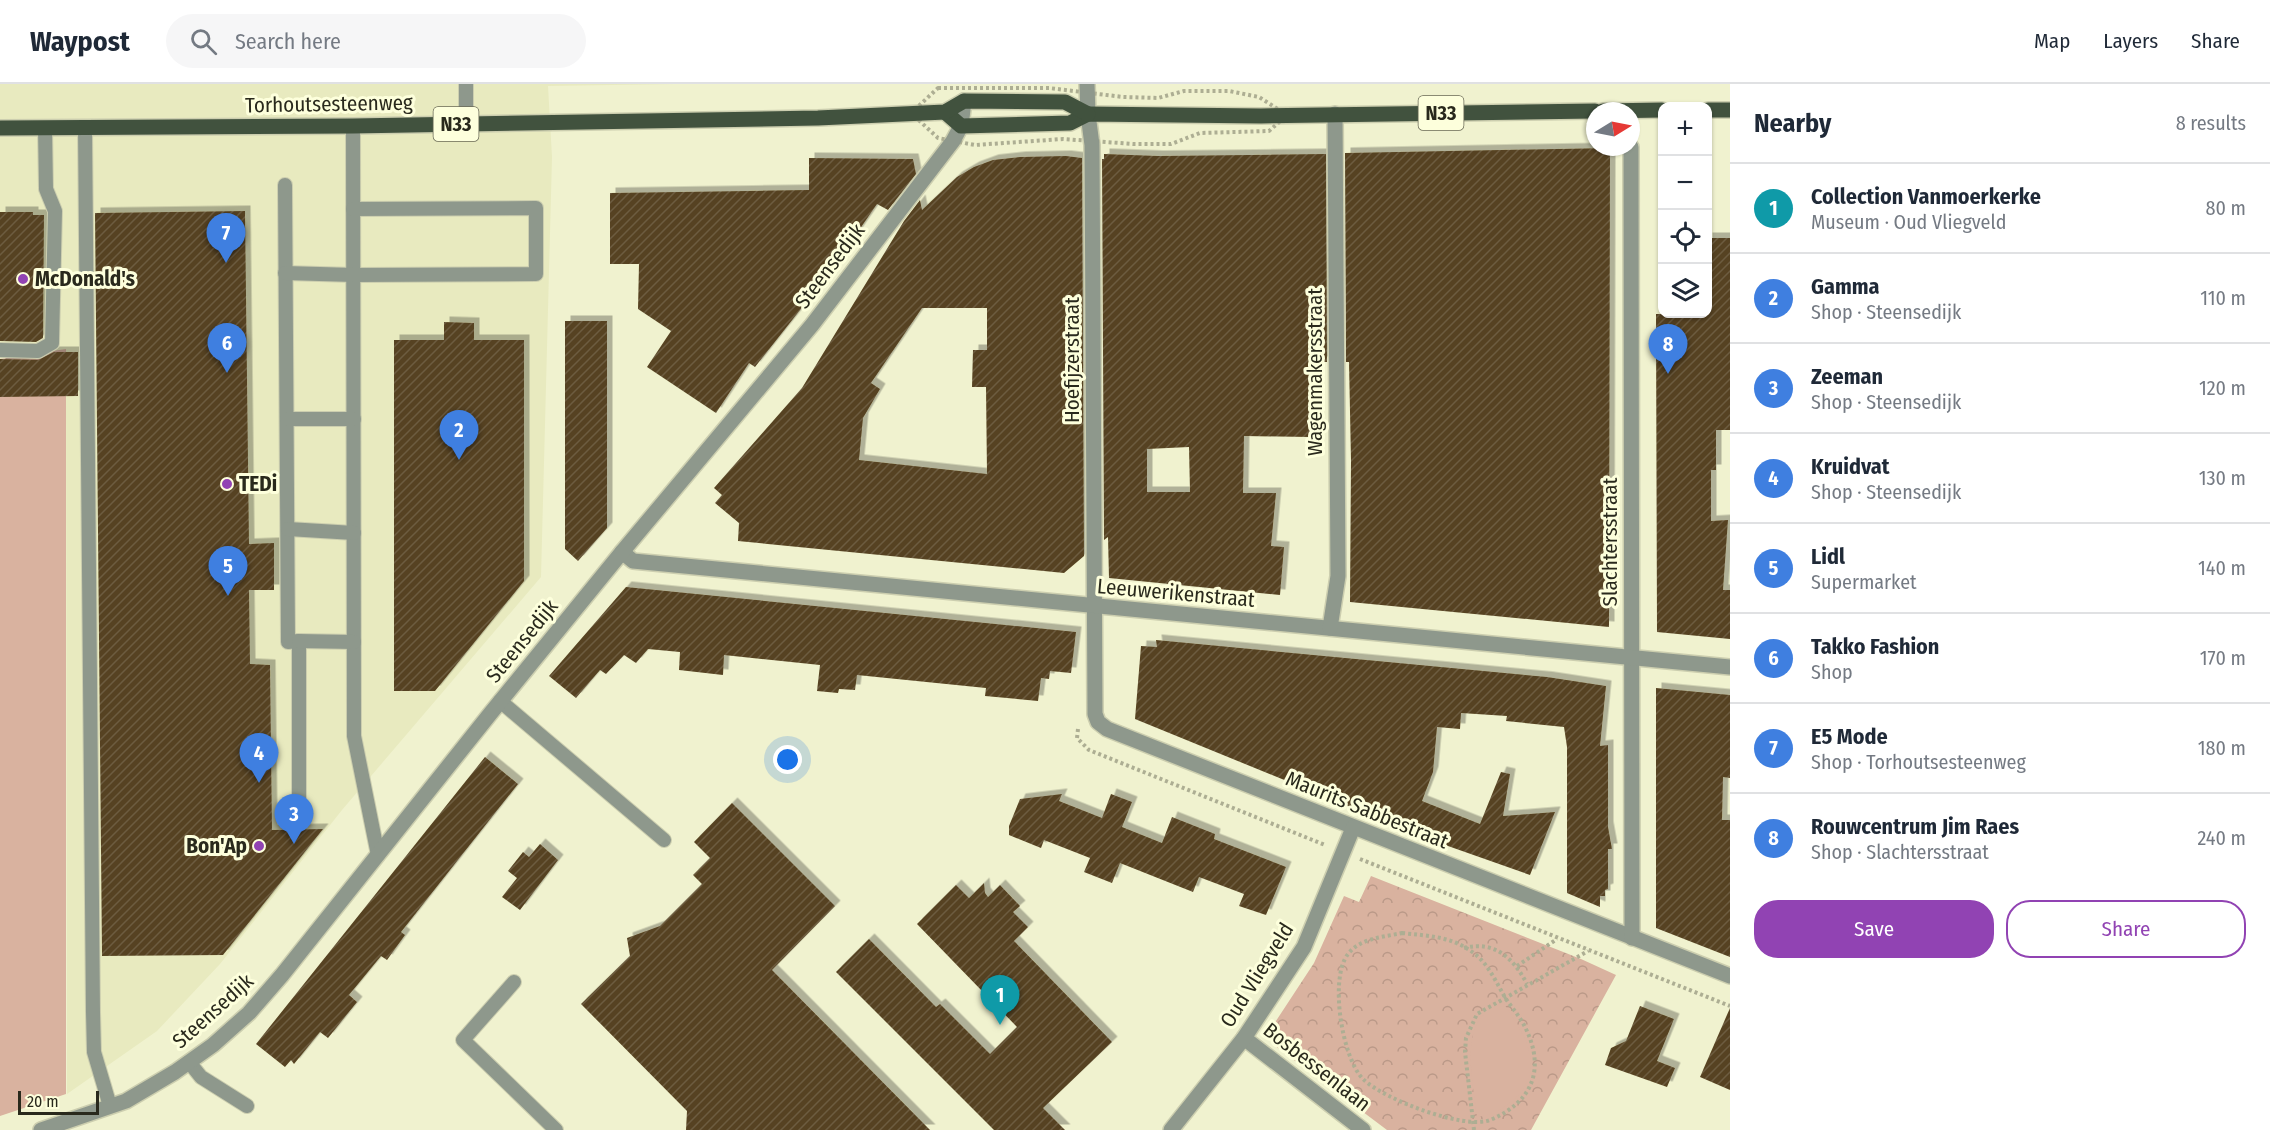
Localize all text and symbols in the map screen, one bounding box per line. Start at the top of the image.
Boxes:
search box [166,14,586,68]
text: Waypost [30,25,130,58]
icon: search [187,25,220,58]
text: Search here [235,28,341,55]
text: Map [2034,28,2070,54]
text: Layers [2103,28,2158,54]
text: Share [2191,28,2240,54]
street label: Torhoutsesteenweg [245,90,413,118]
road number: N33 [1418,96,1464,130]
north arrow [1586,102,1640,156]
map controls [1658,102,1712,318]
button: + [1658,102,1712,156]
road number: N33 [434,107,478,141]
text: Nearby [1754,108,1831,139]
text: 8 results [2176,111,2246,135]
button: − [1658,156,1712,210]
text: Collection Vanmoerkerke [1811,183,2041,210]
text: 1 [1769,196,1778,220]
text: 80 m [2206,196,2246,220]
button: locate [1658,210,1712,264]
text: Museum · Oud Vliegveld [1811,210,2006,234]
pin: 7 [206,214,246,263]
street label: Steensedijk [790,218,871,314]
button: layers [1658,264,1712,318]
place label: McDonald's [35,266,135,292]
marker: McDonald's [16,272,30,286]
text: Gamma [1811,273,1879,300]
text: 2 [1769,286,1778,310]
text: 110 m [2200,286,2246,310]
street label: Wagenmakersstraat [1302,288,1328,456]
street label: Hoefijzerstraat [1059,297,1085,423]
text: Shop · Steensedijk [1811,300,1961,324]
pin: 6 [208,324,246,373]
pin: 8 [1648,324,1688,374]
text: Zeeman [1811,363,1883,390]
text: 3 [1769,376,1778,400]
text: 120 m [2199,376,2246,400]
text: Shop · Steensedijk [1811,390,1961,414]
pin: 2 [440,410,478,460]
text: Kruidvat [1811,453,1890,480]
text: 4 [1768,466,1779,490]
text: 130 m [2199,466,2246,490]
place label: TEDi [239,471,277,497]
marker: TEDi [220,477,234,491]
street label: Slachtersstraat [1597,477,1623,606]
text: Shop · Steensedijk [1811,480,1961,504]
text: Lidl [1811,543,1845,570]
pin: 5 [208,546,248,596]
text: 5 [1769,556,1778,580]
text: 140 m [2198,556,2246,580]
text: Supermarket [1811,570,1917,594]
street label: Leeuwerikenstraat [1096,573,1256,613]
street label: Steensedijk [481,594,564,688]
text: Takko Fashion [1811,633,1939,660]
text: 6 [1768,646,1779,670]
text: 170 m [2200,646,2246,670]
text: Shop [1811,660,1853,684]
text: E5 Mode [1811,723,1888,750]
pin: 4 [240,734,278,783]
text: 7 [1769,736,1778,760]
text: 180 m [2198,736,2246,760]
your location [773,745,802,774]
text: Shop · Torhoutsesteenweg [1811,750,2026,774]
street label: Maurits Sabbestraat [1282,766,1452,854]
pin: 3 [274,794,314,844]
text: Rouwcentrum Jim Raes [1811,813,2019,840]
text: 8 [1768,826,1779,850]
text: 240 m [2197,826,2246,850]
place label: Bon'Ap [186,833,247,859]
marker: Bon'Ap [252,839,266,853]
text: Shop · Slachtersstraat [1811,840,1989,864]
button: Save [1754,900,1994,958]
button: Share [2006,900,2246,958]
street label: Oud Vliegveld [1215,918,1299,1032]
street label: Steensedijk [167,968,259,1054]
pin: 1 [980,976,1020,1025]
street label: Bosbessenlaan [1258,1017,1376,1117]
scale bar [18,1088,99,1116]
text: 20 m [27,1092,58,1111]

